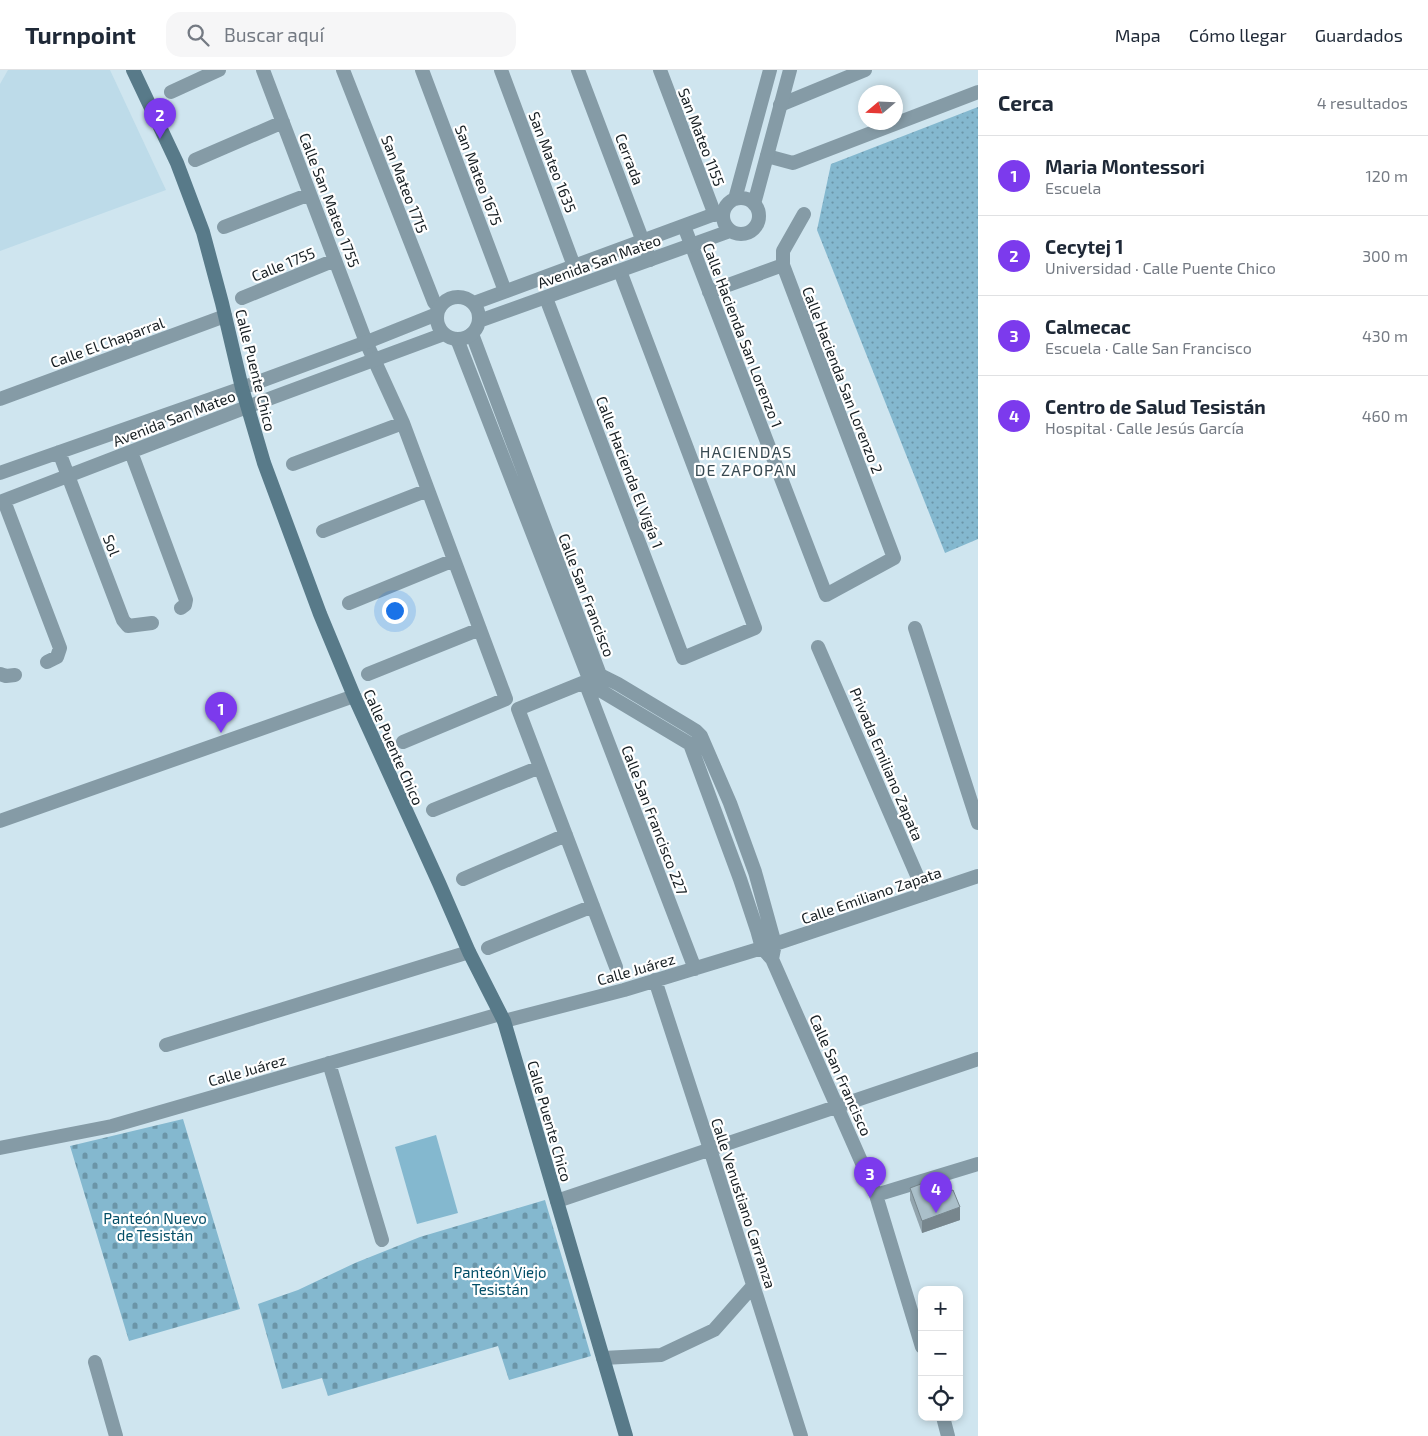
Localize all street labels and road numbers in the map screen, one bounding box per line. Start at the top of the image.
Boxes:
street label: San Mateo 1155 [675,85,729,189]
street label: San Mateo 1635 [525,109,581,215]
street label: San Mateo 1675 [452,122,506,228]
street label: Calle San Mateo 1755 [296,130,364,270]
street label: Cerrada [612,131,648,187]
street label: San Mateo 1715 [378,133,432,235]
street label: Avenida San Mateo [535,230,663,292]
street label: Calle Hacienda San Lorenzo 1 [699,240,787,430]
street label: Calle 1755 [249,243,317,285]
street label: Calle Hacienda San Lorenzo 2 [799,284,887,476]
street label: Calle Puente Chico [232,307,280,433]
street label: Calle El Chaparral [48,313,167,371]
street label: Avenida San Mateo [110,386,238,450]
street label: Calle Hacienda El Vigía 1 [593,393,667,551]
street label: Calle San Francisco [555,531,619,659]
street label: Sol [100,532,124,559]
street label: Privada Emiliano Zapata [847,685,927,843]
street label: Calle Puente Chico [360,686,428,808]
street label: Calle San Francisco 227 [618,743,692,898]
street label: Calle Emiliano Zapata [799,863,943,927]
street label: Calle Juárez [595,949,677,989]
street label: Calle San Francisco [806,1011,876,1139]
street label: Calle Juárez [206,1050,288,1090]
street label: Calle Puente Chico [524,1058,576,1184]
street label: Calle Venustiano Carranza [708,1116,780,1290]

